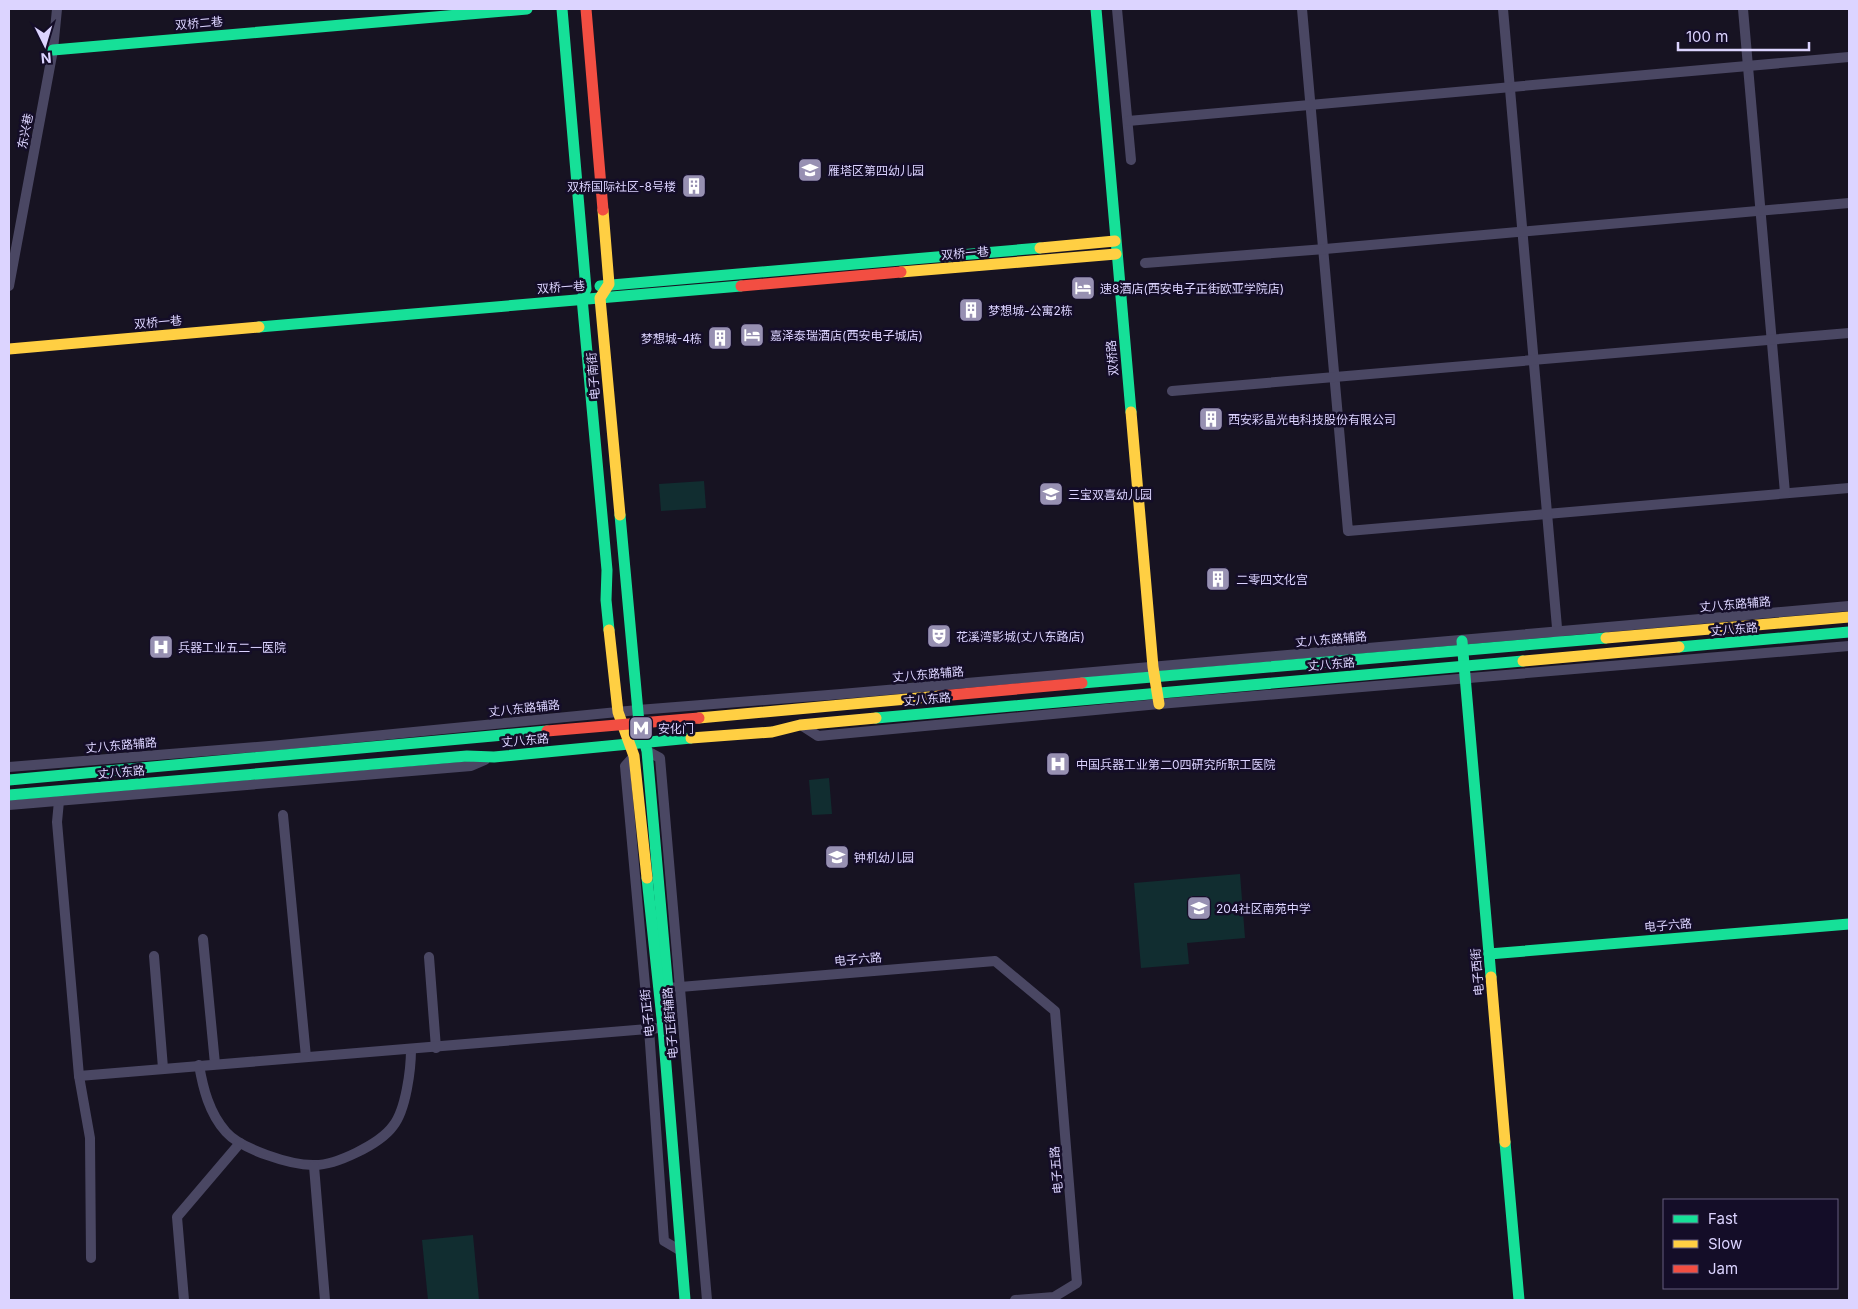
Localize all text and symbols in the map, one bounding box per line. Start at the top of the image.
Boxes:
street label: 双桥二巷 [174,13,224,33]
north arrow [20,20,70,70]
scale bar [1678,20,1809,52]
text: 100 m [1686,27,1728,46]
text: N [40,50,52,67]
street label: 东兴巷 [14,112,36,150]
school or university icon: 雁塔区第四幼儿园 [797,157,823,183]
place label: 雁塔区第四幼儿园 [828,163,924,178]
building icon: 双桥国际社区-8号楼 [681,173,707,199]
place label: 双桥国际社区-8号楼 [567,179,676,194]
street label: 双桥一巷 [940,243,990,263]
hotel icon: 速8酒店(西安电子正街欧亚学院店) [1070,275,1096,301]
street label: 双桥一巷 [537,278,585,296]
place label: 速8酒店(西安电子正街欧亚学院店) [1100,281,1284,296]
building icon: 梦想城-公寓2栋 [958,297,984,323]
place label: 梦想城-公寓2栋 [988,303,1073,318]
street label: 双桥一巷 [133,312,183,332]
hotel icon: 嘉泽泰瑞酒店(西安电子城店) [739,322,765,348]
building icon: 梦想城-4栋 [707,325,733,351]
place label: 嘉泽泰瑞酒店(西安电子城店) [770,328,923,343]
place label: 梦想城-4栋 [641,331,702,346]
street label: 双桥路 [1103,339,1121,377]
street label: 电子南街 [583,351,603,401]
building icon: 西安彩晶光电科技股份有限公司 [1198,406,1224,432]
place label: 西安彩晶光电科技股份有限公司 [1228,412,1396,427]
school or university icon: 三宝双喜幼儿园 [1038,481,1064,507]
place label: 三宝双喜幼儿园 [1068,487,1152,502]
building icon: 二零四文化宫 [1205,566,1231,592]
place label: 二零四文化宫 [1236,572,1308,587]
street label: 丈八东路辅路 [1698,593,1772,615]
street label: 丈八东路 [1709,619,1759,639]
theatre icon: 花溪湾影城(丈八东路店) [926,623,952,649]
street label: 丈八东路辅路 [1294,628,1368,650]
place label: 花溪湾影城(丈八东路店) [956,629,1085,644]
hospital icon: 兵器工业五二一医院 [148,634,174,660]
place label: 兵器工业五二一医院 [178,640,286,655]
street label: 丈八东路 [1306,654,1356,674]
street label: 丈八东路辅路 [891,663,965,685]
street label: 丈八东路 [902,689,952,709]
street label: 丈八东路辅路 [487,697,561,719]
metro station icon: 安化门 [628,715,654,741]
place label: 安化门 [658,721,694,736]
street label: 丈八东路 [500,730,550,750]
street label: 丈八东路辅路 [84,734,158,756]
hospital icon: 中国兵器工业第二0四研究所职工医院 [1045,751,1071,777]
place label: 中国兵器工业第二0四研究所职工医院 [1076,757,1276,772]
street label: 丈八东路 [96,762,146,782]
school or university icon: 钟机幼儿园 [824,844,850,870]
place label: 钟机幼儿园 [854,850,914,865]
school or university icon: 204社区南苑中学 [1186,895,1212,921]
place label: 204社区南苑中学 [1216,901,1311,916]
street label: 电子六路 [1643,915,1693,935]
street label: 电子西街 [1467,947,1487,997]
street label: 电子六路 [833,949,883,969]
street label: 电子正街辅路 [659,986,681,1060]
street label: 电子正街 [637,988,657,1038]
street label: 电子五路 [1046,1145,1066,1195]
legend [1663,1199,1838,1289]
text: Fast [1708,1209,1738,1228]
text: Slow [1708,1234,1742,1253]
text: Jam [1708,1259,1738,1278]

